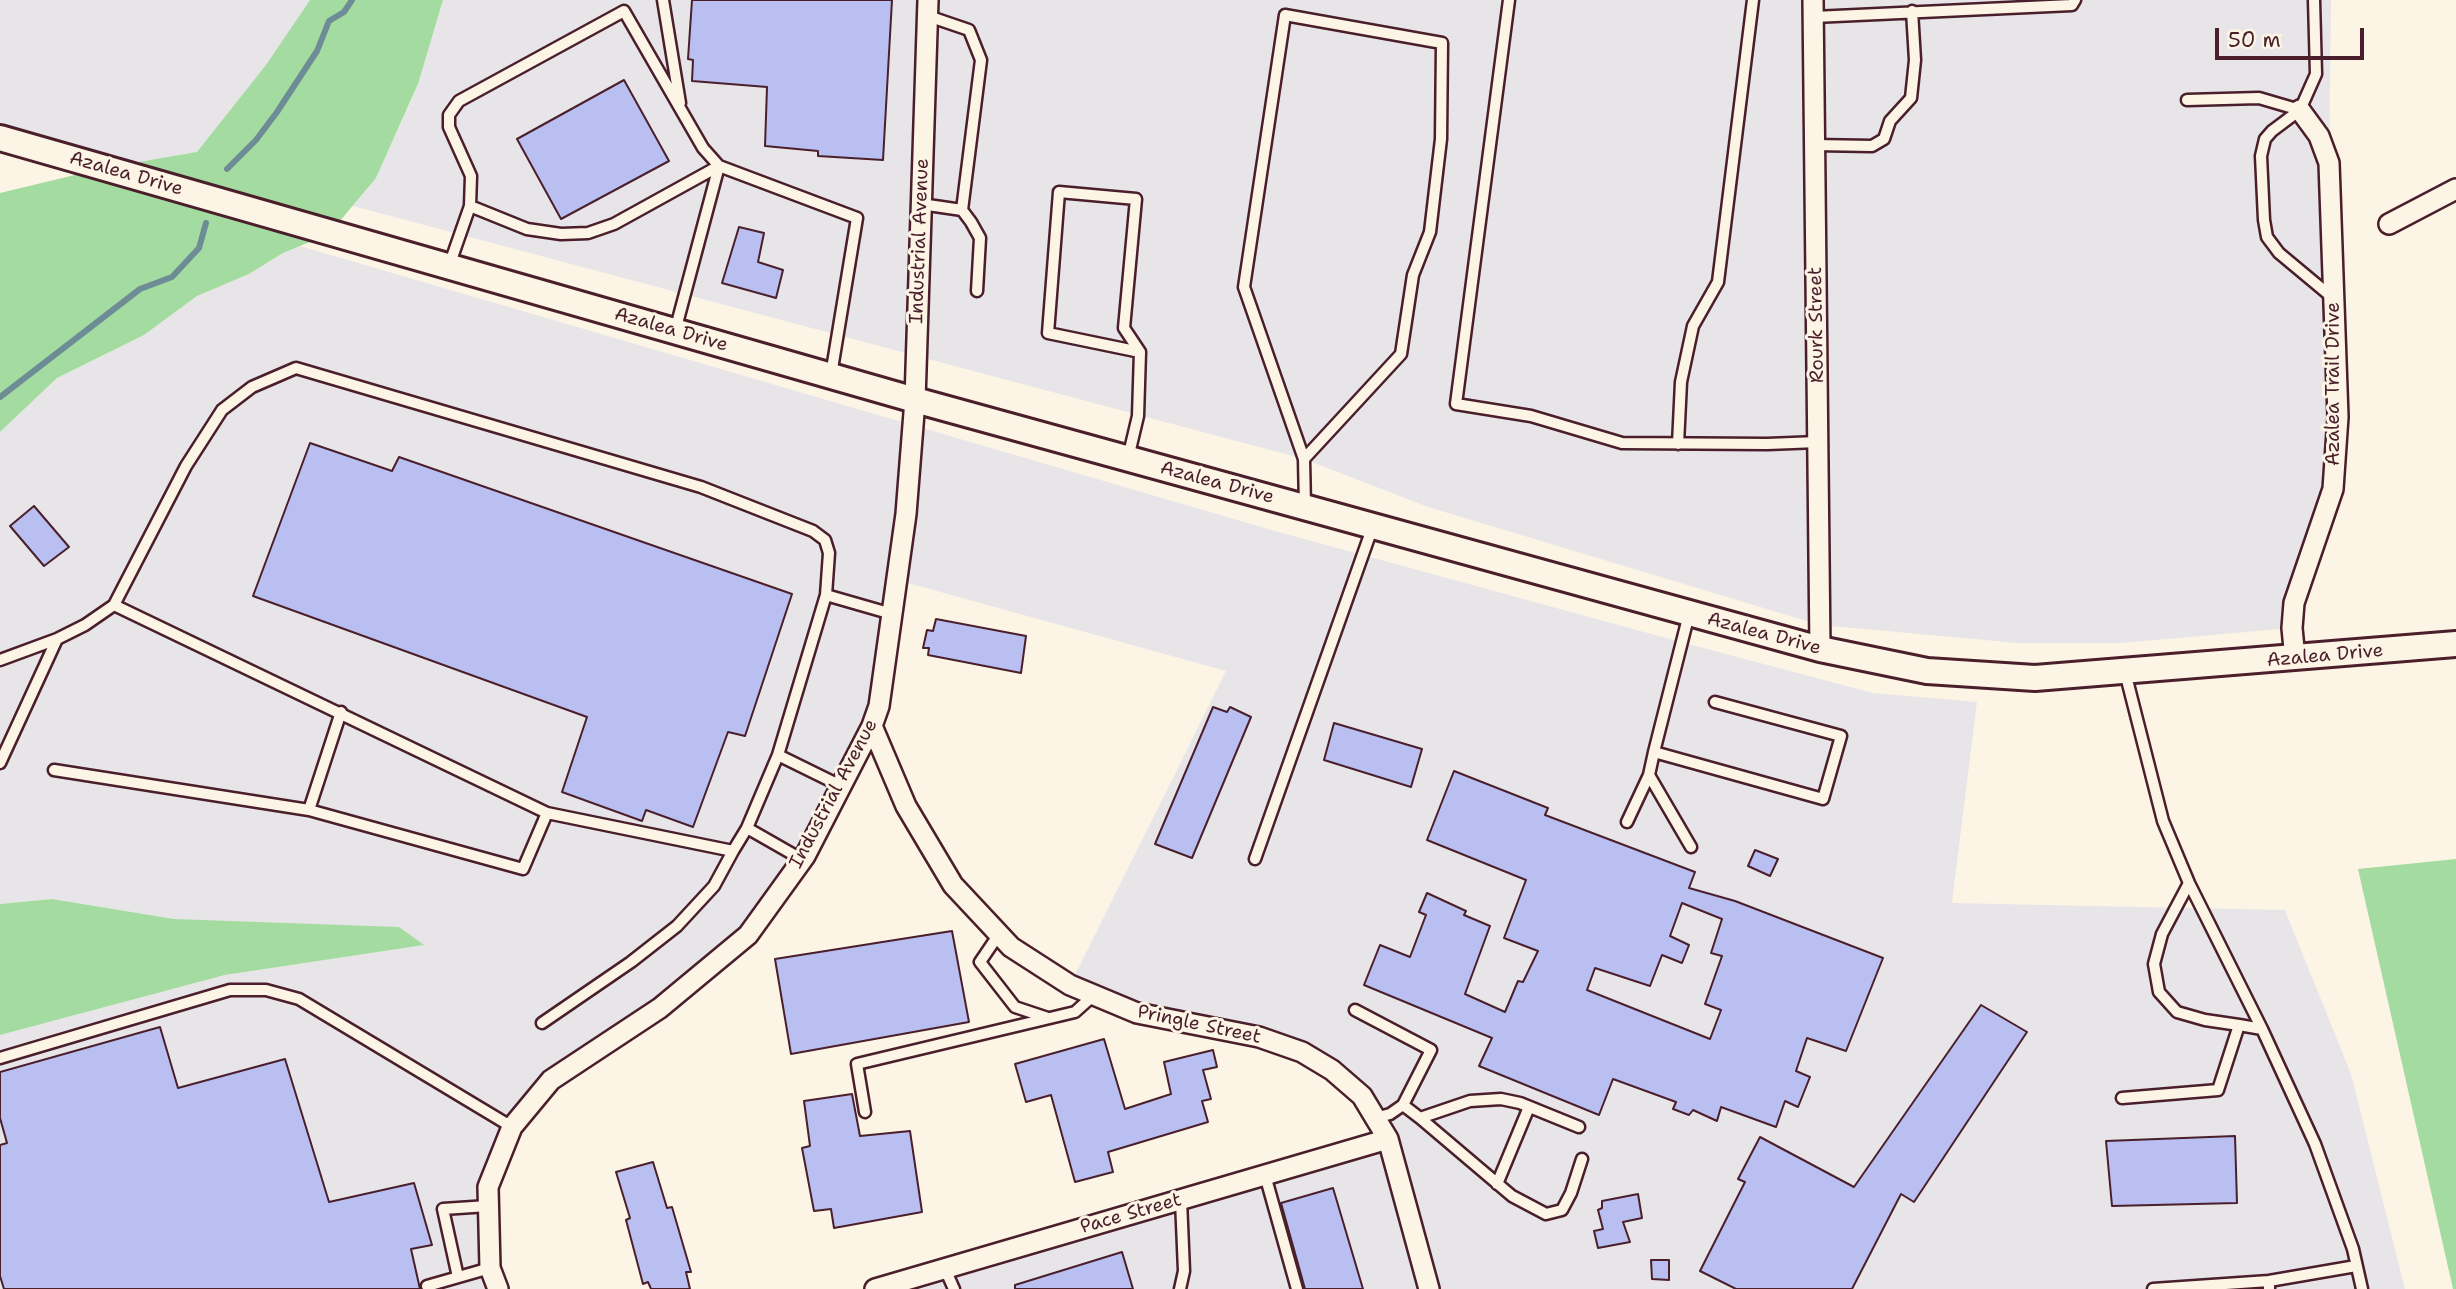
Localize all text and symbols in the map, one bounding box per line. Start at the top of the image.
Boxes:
scale bar [2218,14,2367,58]
text: 50 m [2228,26,2281,54]
street label: Azalea Drive [67,147,185,201]
street label: Industrial Avenue [906,158,934,324]
street label: Rourk Street [1805,267,1829,383]
street label: Azalea Trail Drive [2323,302,2345,466]
street label: Azalea Drive [612,303,730,357]
street label: Azalea Drive [1158,457,1276,509]
street label: Azalea Drive [1705,608,1823,660]
street label: Azalea Drive [2266,640,2384,672]
street label: Industrial Avenue [785,716,883,872]
street label: Pringle Street [1135,1001,1263,1049]
street label: Pace Street [1078,1189,1184,1239]

